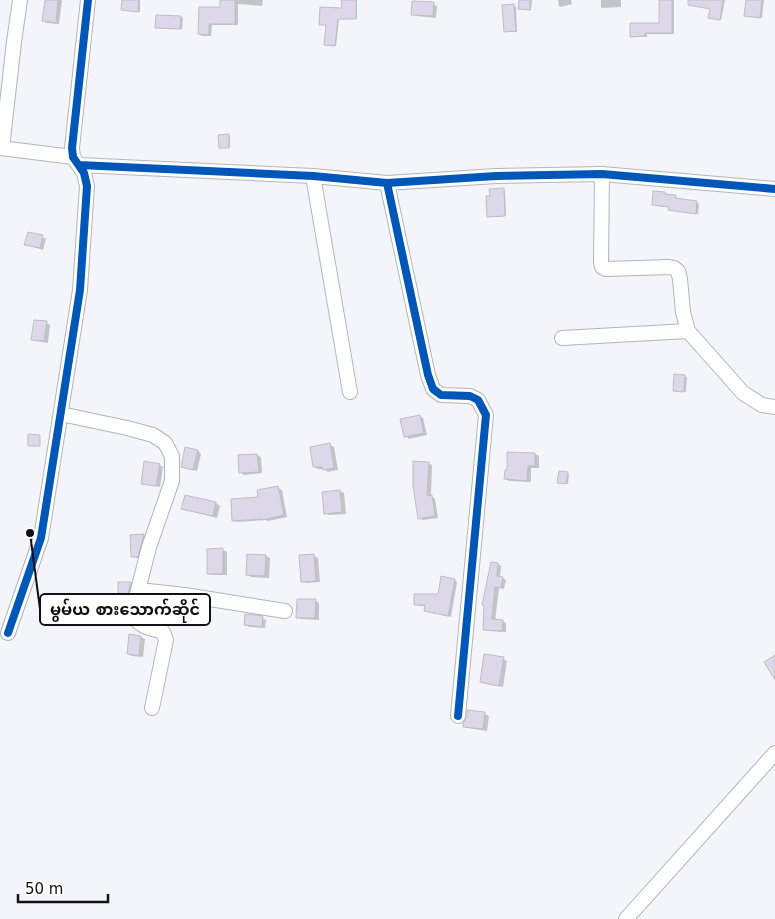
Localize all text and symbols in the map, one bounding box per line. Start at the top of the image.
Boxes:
callout: မွမ်ယ စားသောက်ဆိုင် [40,594,210,625]
text: မွမ်ယ စားသောက်ဆိုင် [50,598,200,623]
scale bar [18,872,108,904]
text: 50 m [25,880,63,898]

